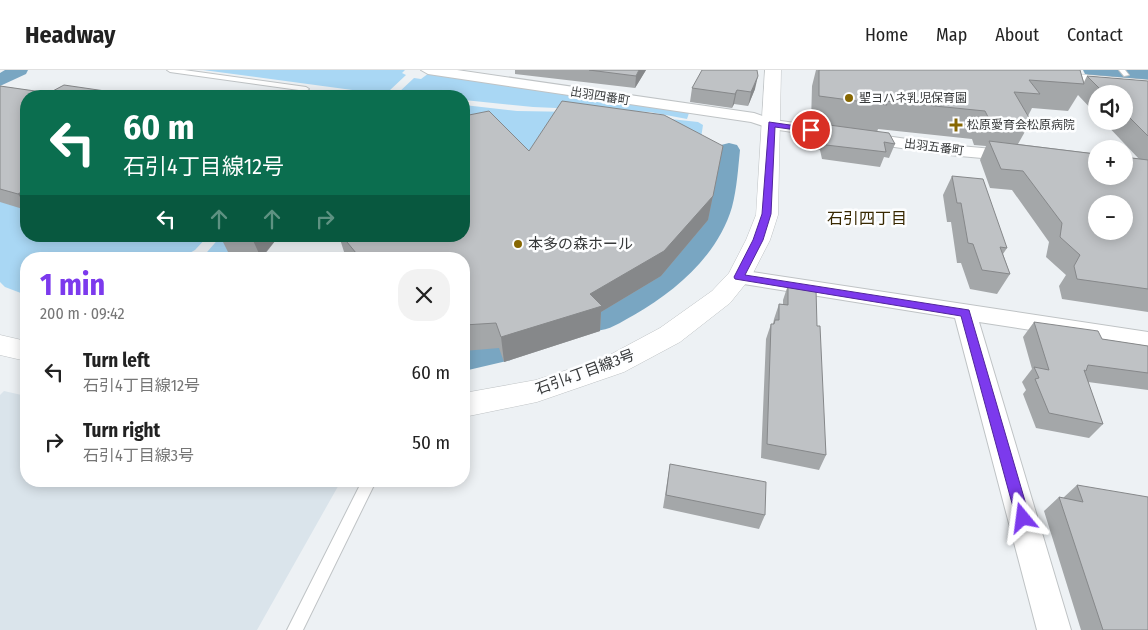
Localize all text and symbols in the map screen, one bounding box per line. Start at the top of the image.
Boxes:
text: Headway [25,21,116,49]
text: Home [865,24,908,46]
text: Map [936,24,967,46]
text: About [995,24,1039,46]
text: Contact [1067,24,1123,46]
street label: 出羽四番町 [569,84,631,108]
map controls [1088,85,1133,240]
button: sound [1088,85,1133,130]
place label: 聖ヨハネ乳児保育園 [859,91,967,105]
marker: 聖ヨハネ乳児保育園 [843,92,855,104]
text: 60 m [123,106,194,148]
pin [790,109,832,151]
icon: left [40,110,105,175]
icon: arrive [797,116,825,144]
marker: 松原愛育会松原病院 [949,118,963,132]
place label: 松原愛育会松原病院 [967,118,1075,132]
street label: 出羽五番町 [903,136,965,158]
button: + [1088,140,1133,185]
text: 石引4丁目線12号 [123,153,284,180]
button: − [1088,195,1133,240]
icon: left [152,205,180,233]
icon: ahead [205,205,233,233]
icon: ahead [258,205,286,233]
icon: right [311,205,339,233]
district label: 石引四丁目 [827,209,907,228]
place label: 本多の森ホール [528,235,633,253]
marker: 本多の森ホール [512,238,524,250]
text: 1 min [40,267,105,303]
button: close [398,269,450,321]
text: 200 m · 09:42 [40,304,125,323]
street label: 石引4丁目線3号 [533,346,637,398]
text: Turn left [83,349,150,372]
icon: left [40,358,68,386]
text: 60 m [412,361,450,384]
text: 石引4丁目線12号 [83,376,200,395]
text: Turn right [83,419,160,442]
icon: right [40,428,68,456]
text: 50 m [412,431,450,454]
text: 石引4丁目線3号 [83,446,194,465]
position arrow [996,491,1048,543]

